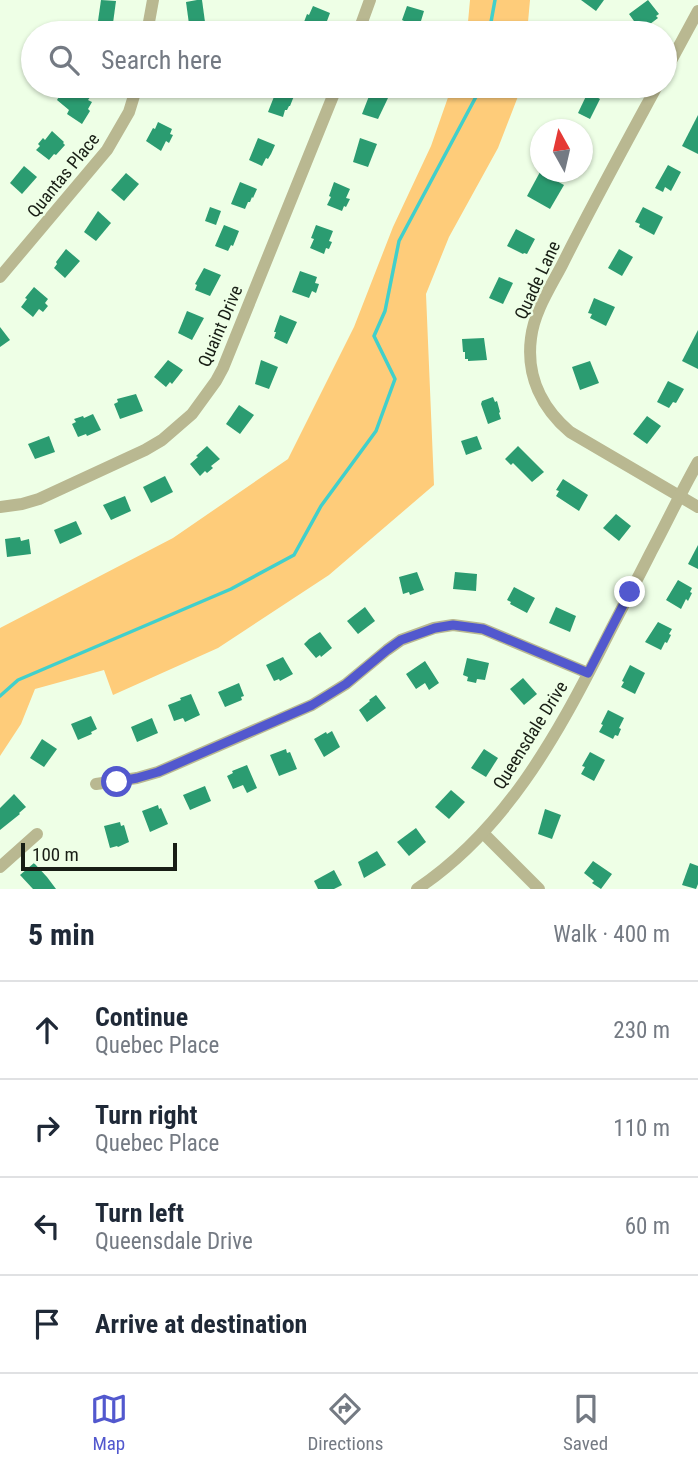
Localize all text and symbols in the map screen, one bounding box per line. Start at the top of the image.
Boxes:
search box [21,21,677,98]
icon: search [45,41,83,79]
text: Search here [101,45,222,75]
north arrow [530,119,593,182]
street label: Quantas Place [23,129,103,221]
street label: Quade Lane [510,238,564,322]
street label: Quaint Drive [193,282,247,370]
route end [614,576,645,607]
street label: Queensdale Drive [488,677,572,793]
route start [101,766,132,797]
scale bar [21,840,177,872]
text: 100 m [32,843,79,866]
text: 5 min [28,917,95,952]
text: Walk · 400 m [553,921,670,948]
text: Continue [95,1002,188,1032]
icon: ahead [28,1011,66,1049]
text: 230 m [613,1017,670,1044]
text: Quebec Place [95,1032,219,1059]
text: Turn right [95,1100,197,1130]
icon: right [28,1109,66,1147]
text: 110 m [613,1115,670,1142]
text: Quebec Place [95,1130,219,1157]
text: Turn left [95,1198,184,1228]
icon: left [28,1207,66,1245]
text: 60 m [625,1213,670,1240]
text: Queensdale Drive [95,1228,253,1255]
icon: arrive [28,1305,66,1343]
text: Arrive at destination [95,1309,307,1339]
tab: Map [90,1390,128,1455]
tab: Directions [307,1390,383,1455]
tab: Saved [563,1390,608,1455]

